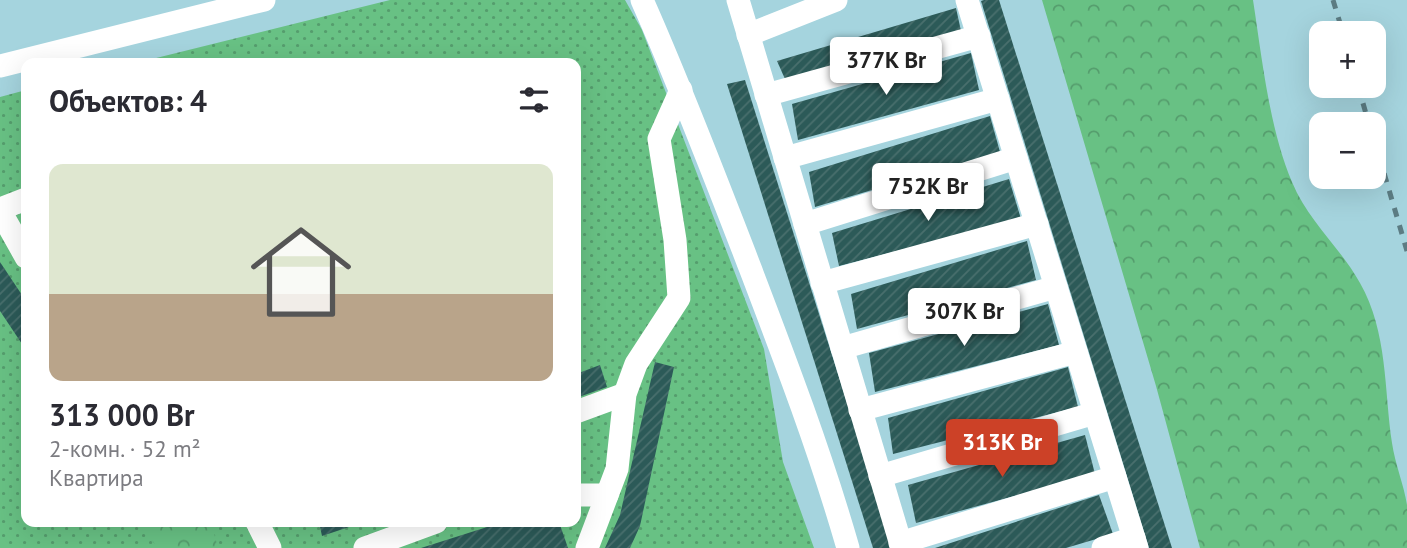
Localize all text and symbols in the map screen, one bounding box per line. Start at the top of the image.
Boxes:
map controls [1309,21,1386,189]
button: + [1309,21,1386,98]
pin: 377K Br [821,38,951,97]
text: 377K Br [846,45,926,74]
text: Объектов: 4 [49,81,207,120]
icon: filters [515,81,553,119]
button: − [1309,112,1386,189]
pin: 752K Br [863,164,993,223]
text: 752K Br [888,171,968,200]
icon: home [238,209,364,335]
pin: 307K Br [899,288,1029,348]
text: 307K Br [924,296,1004,325]
text: 313 000 Br [49,395,195,434]
pin: 313K Br [937,420,1067,479]
text: 313K Br [962,427,1042,456]
text: 2-комн. · 52 m² [49,434,201,463]
text: Квартира [49,463,144,492]

